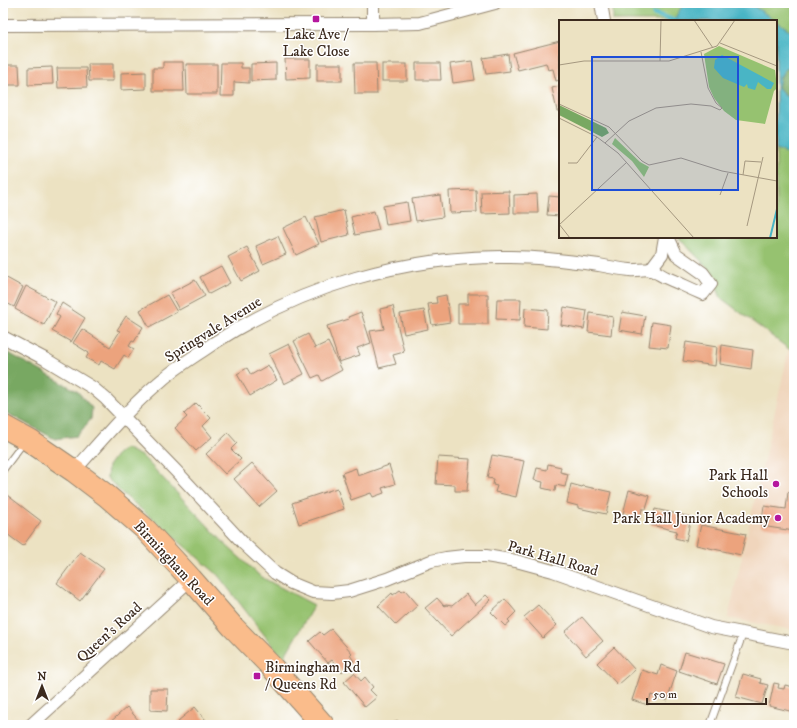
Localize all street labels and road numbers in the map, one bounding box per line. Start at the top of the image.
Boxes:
street label: Springvale Avenue [161,292,265,367]
street label: Birmingham Road [130,517,218,610]
street label: Park Hall Road [505,536,601,581]
street label: Queen's Road [73,598,146,667]

